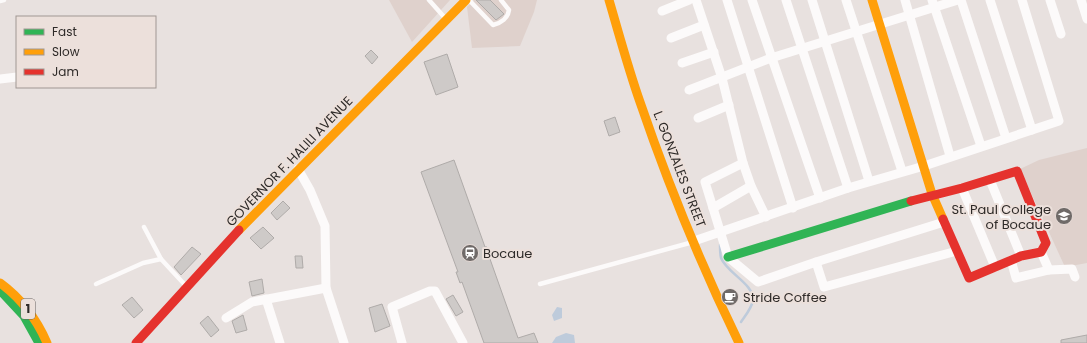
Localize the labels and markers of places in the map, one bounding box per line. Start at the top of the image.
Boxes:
place label: St. Paul College of Bocaue [951,200,1051,234]
school or university icon: St. Paul College of Bocaue [1054,206,1074,226]
station icon: Bocaue [460,243,480,263]
place label: Bocaue [483,244,532,263]
cafe icon: Stride Coffee [720,287,740,307]
place label: Stride Coffee [743,288,827,307]

